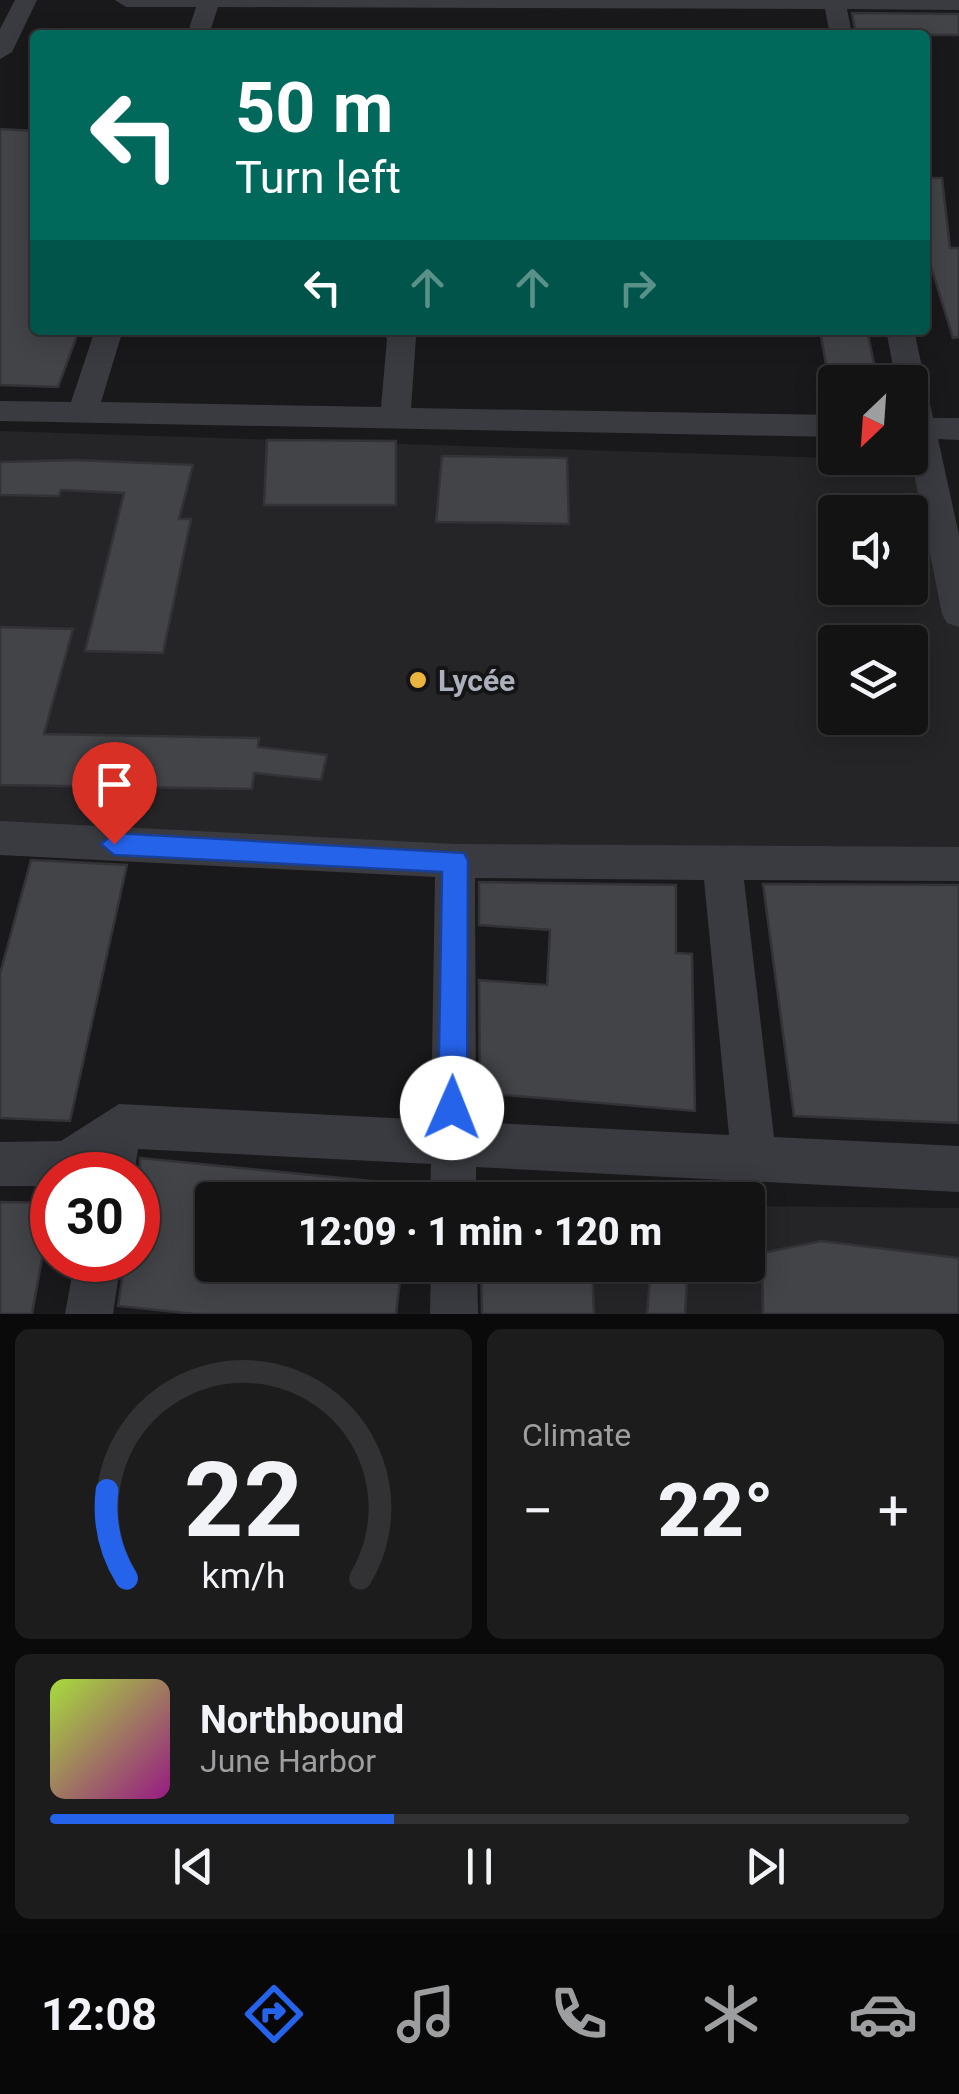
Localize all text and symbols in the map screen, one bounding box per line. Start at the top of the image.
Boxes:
text: 50 m [235,67,393,149]
icon: left [70,70,200,200]
text: Turn left [235,151,401,204]
icon: left [295,260,350,315]
icon: ahead [400,260,455,315]
icon: ahead [505,260,560,315]
icon: right [610,260,665,315]
north arrow [818,365,928,475]
map controls [818,365,928,735]
button: sound [818,495,928,605]
button: layers [818,625,928,735]
place label: Lycée [438,663,515,698]
marker: Lycée [407,669,429,691]
pin [72,742,157,845]
icon: arrive [87,757,142,812]
position arrow [400,1056,504,1160]
speed limit sign: 30 [30,1152,160,1282]
text: 12:09 · 1 min · 120 m [298,1210,662,1254]
text: Climate [522,1416,631,1454]
text: 22 [184,1440,303,1561]
text: 22° [658,1466,774,1554]
text: − [522,1479,553,1543]
text: + [878,1479,909,1543]
text: km/h [202,1555,285,1597]
text: Northbound [200,1698,404,1742]
text: June Harbor [200,1742,376,1780]
icon: previous [166,1839,221,1894]
icon: pause [452,1839,507,1894]
icon: next [738,1839,793,1894]
icon: directions [239,1979,309,2049]
icon: music [391,1979,461,2049]
icon: phone [544,1979,614,2049]
icon: climate [696,1979,766,2049]
icon: car [848,1979,918,2049]
text: 12:08 [41,1988,157,2041]

